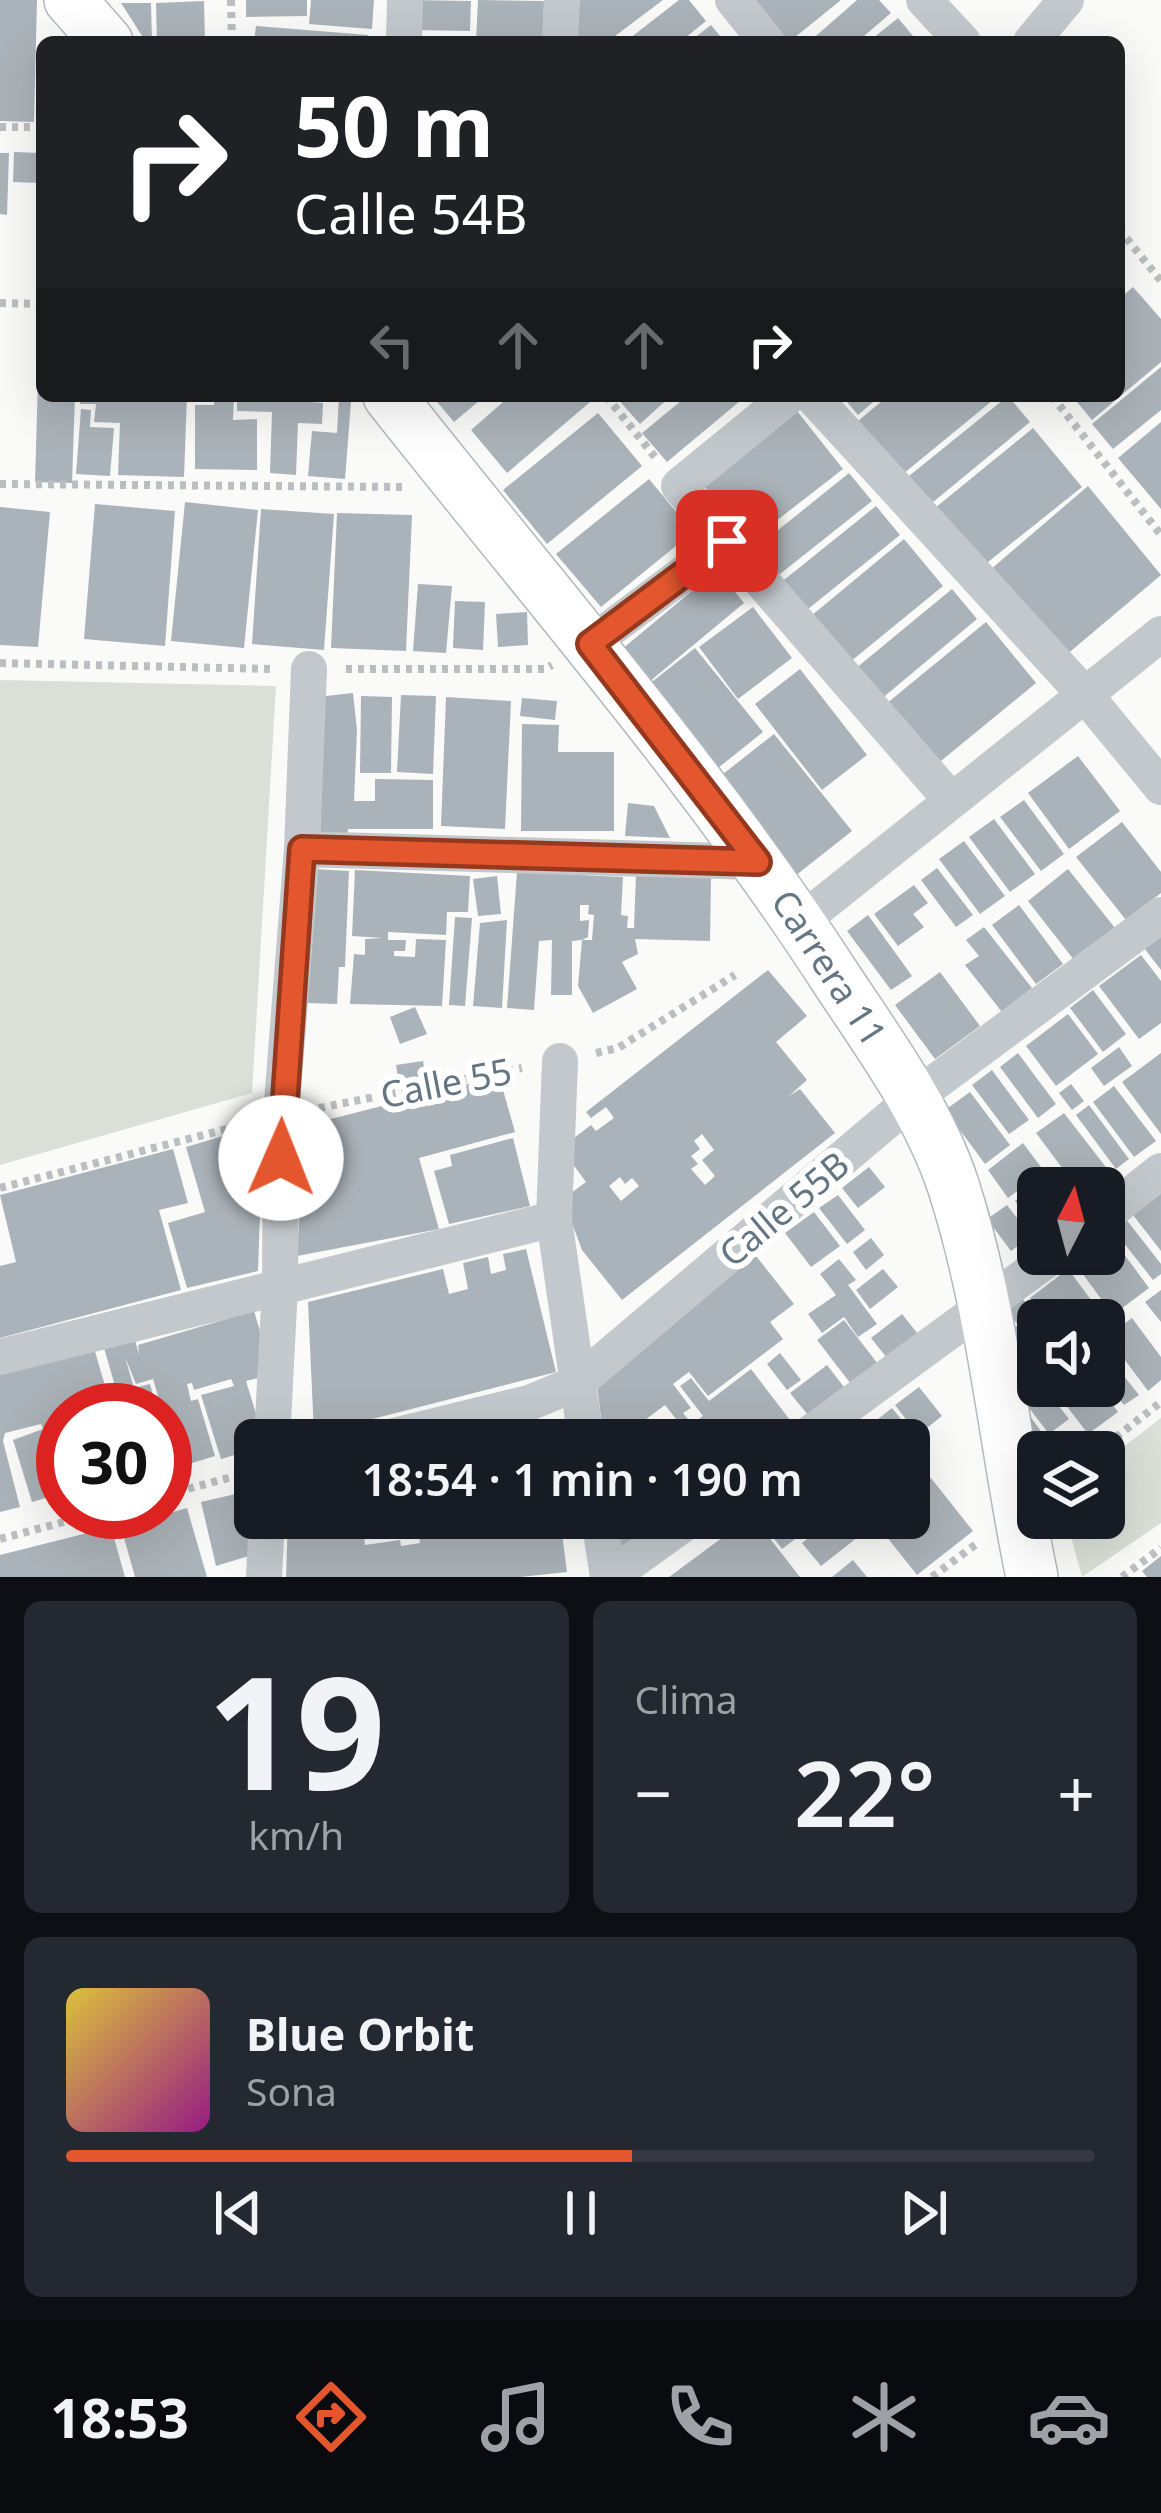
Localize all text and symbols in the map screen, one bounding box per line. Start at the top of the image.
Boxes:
text: 50 m [294,67,494,182]
icon: right [96,84,252,240]
text: Calle 54B [294,176,528,250]
icon: left [359,312,425,378]
icon: ahead [485,312,551,378]
icon: ahead [611,312,677,378]
icon: right [737,312,803,378]
pin [676,490,778,592]
icon: arrive [694,508,760,574]
street label: Carrera 11 [761,880,898,1055]
street label: Calle 55 [376,1046,516,1119]
position arrow [218,1095,344,1221]
street label: Calle 55B [708,1140,859,1277]
north arrow [1017,1167,1125,1275]
map controls [1017,1167,1125,1539]
button: sound [1017,1299,1125,1407]
speed limit sign: 30 [36,1383,192,1539]
button: layers [1017,1431,1125,1539]
text: 18:54 · 1 min · 190 m [361,1448,803,1509]
text: 19 [207,1623,385,1836]
text: Clima [635,1672,738,1725]
text: 22° [794,1731,935,1853]
text: − [635,1747,672,1837]
text: + [1057,1747,1095,1837]
text: km/h [248,1808,344,1861]
text: Blue Orbit [246,2003,474,2064]
text: Sona [246,2064,337,2117]
icon: previous [205,2180,271,2246]
icon: pause [548,2180,614,2246]
icon: next [891,2180,957,2246]
icon: directions [289,2375,373,2459]
icon: music [474,2375,558,2459]
icon: phone [658,2375,742,2459]
icon: climate [842,2375,926,2459]
icon: car [1027,2375,1111,2459]
text: 18:53 [50,2380,189,2454]

